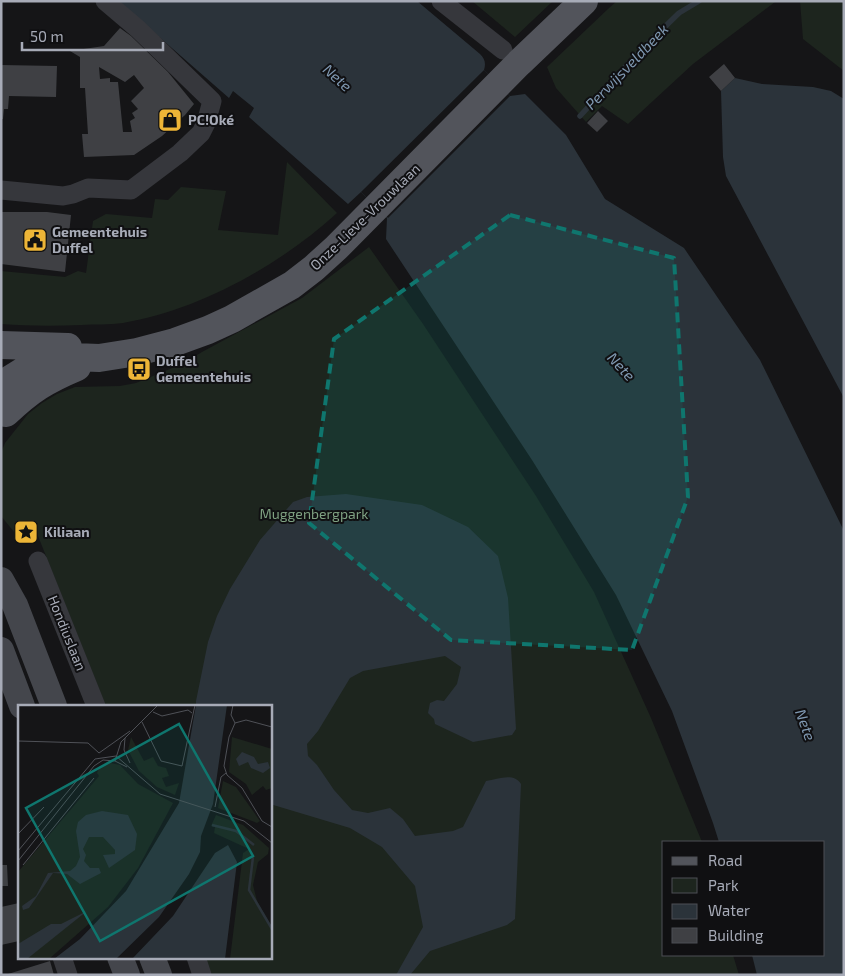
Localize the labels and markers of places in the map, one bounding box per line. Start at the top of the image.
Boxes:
shop icon: PC!Oké [157,107,183,133]
place label: PC!Oké [188,111,234,128]
place label: Gemeentehuis Duffel [52,223,147,256]
public building icon: Gemeentehuis Duffel [22,227,48,253]
place label: Duffel Gemeentehuis [156,352,251,385]
bus stop icon: Duffel Gemeentehuis [126,356,152,382]
place icon: Kiliaan [13,519,39,545]
place label: Kiliaan [44,523,90,540]

